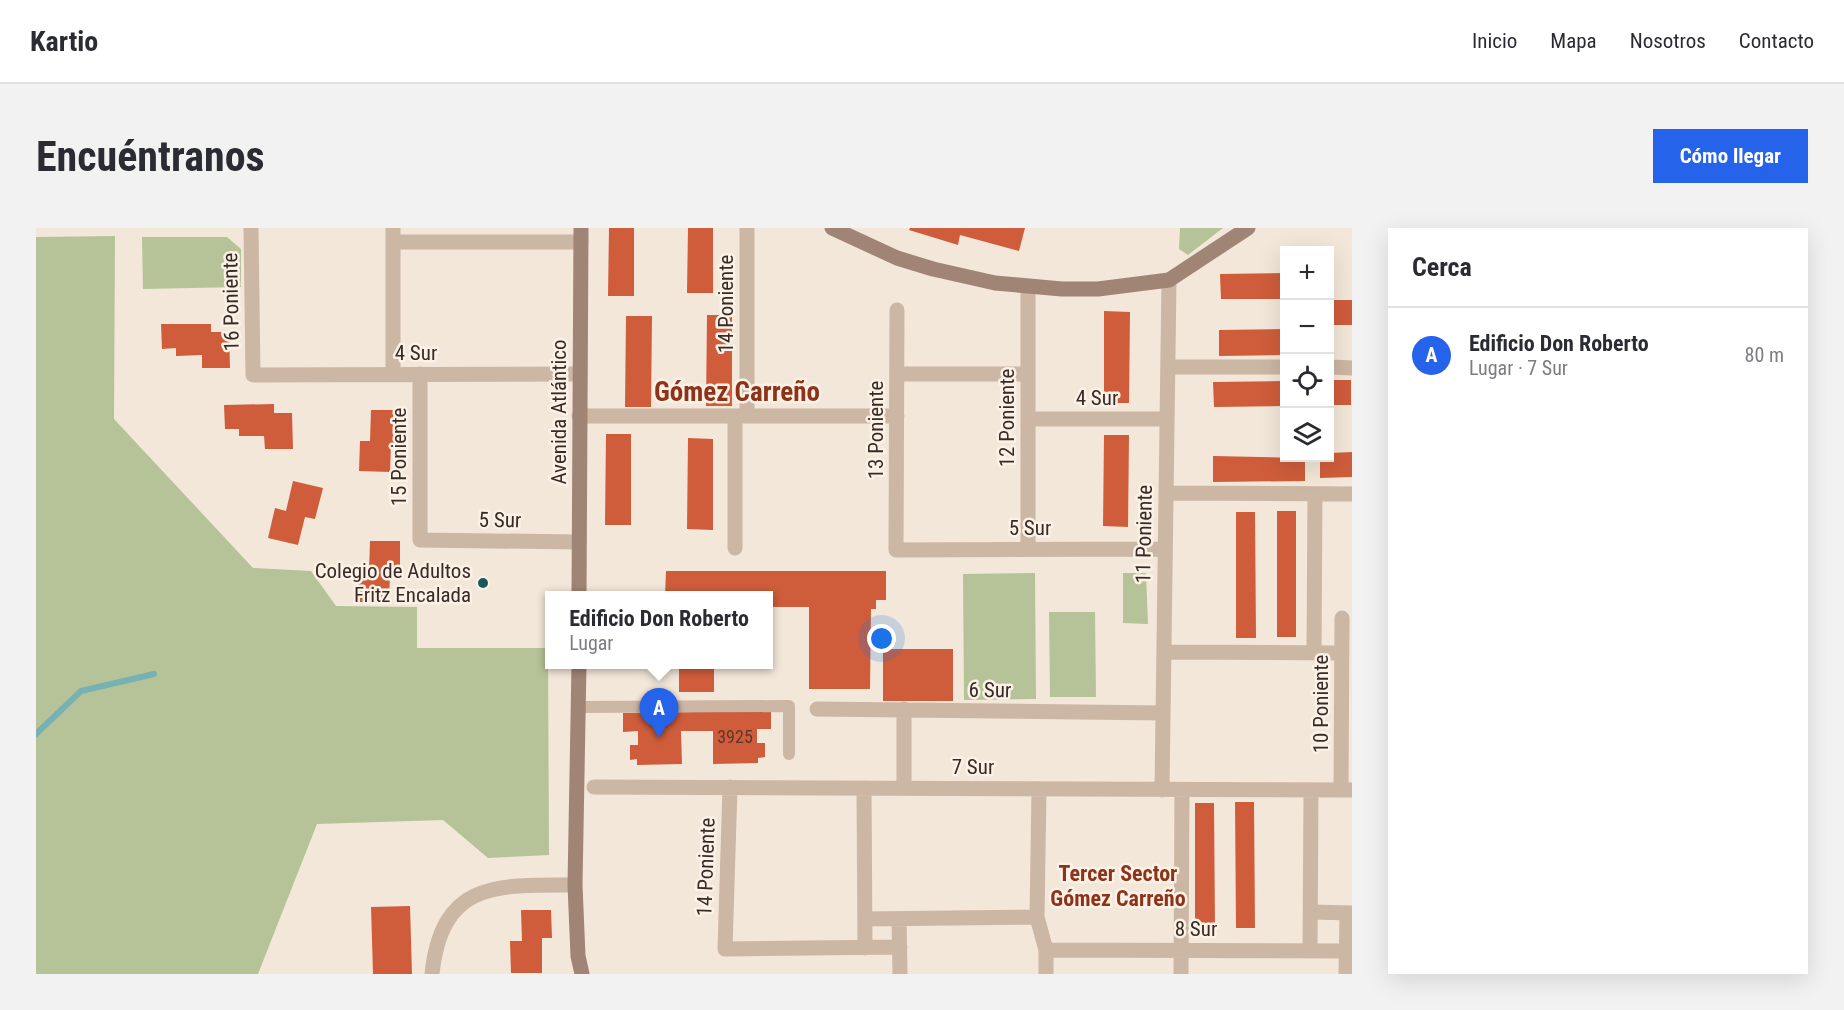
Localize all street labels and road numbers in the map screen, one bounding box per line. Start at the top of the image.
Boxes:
street label: 16 Poniente [218,252,244,352]
street label: 14 Poniente [714,255,738,353]
street label: Avenida Atlántico [547,339,571,485]
street label: 4 Sur [395,341,437,365]
street label: 12 Poniente [995,369,1019,467]
street label: 13 Poniente [864,381,888,479]
street label: 4 Sur [1076,386,1118,410]
street label: 15 Poniente [387,408,411,506]
street label: 11 Poniente [1131,484,1157,584]
street label: 5 Sur [478,508,522,532]
street label: 5 Sur [1009,516,1051,540]
street label: 10 Poniente [1309,655,1333,753]
street label: 6 Sur [968,678,1012,702]
street label: 7 Sur [952,755,994,779]
street label: 14 Poniente [692,817,720,917]
street label: 8 Sur [1175,917,1217,941]

